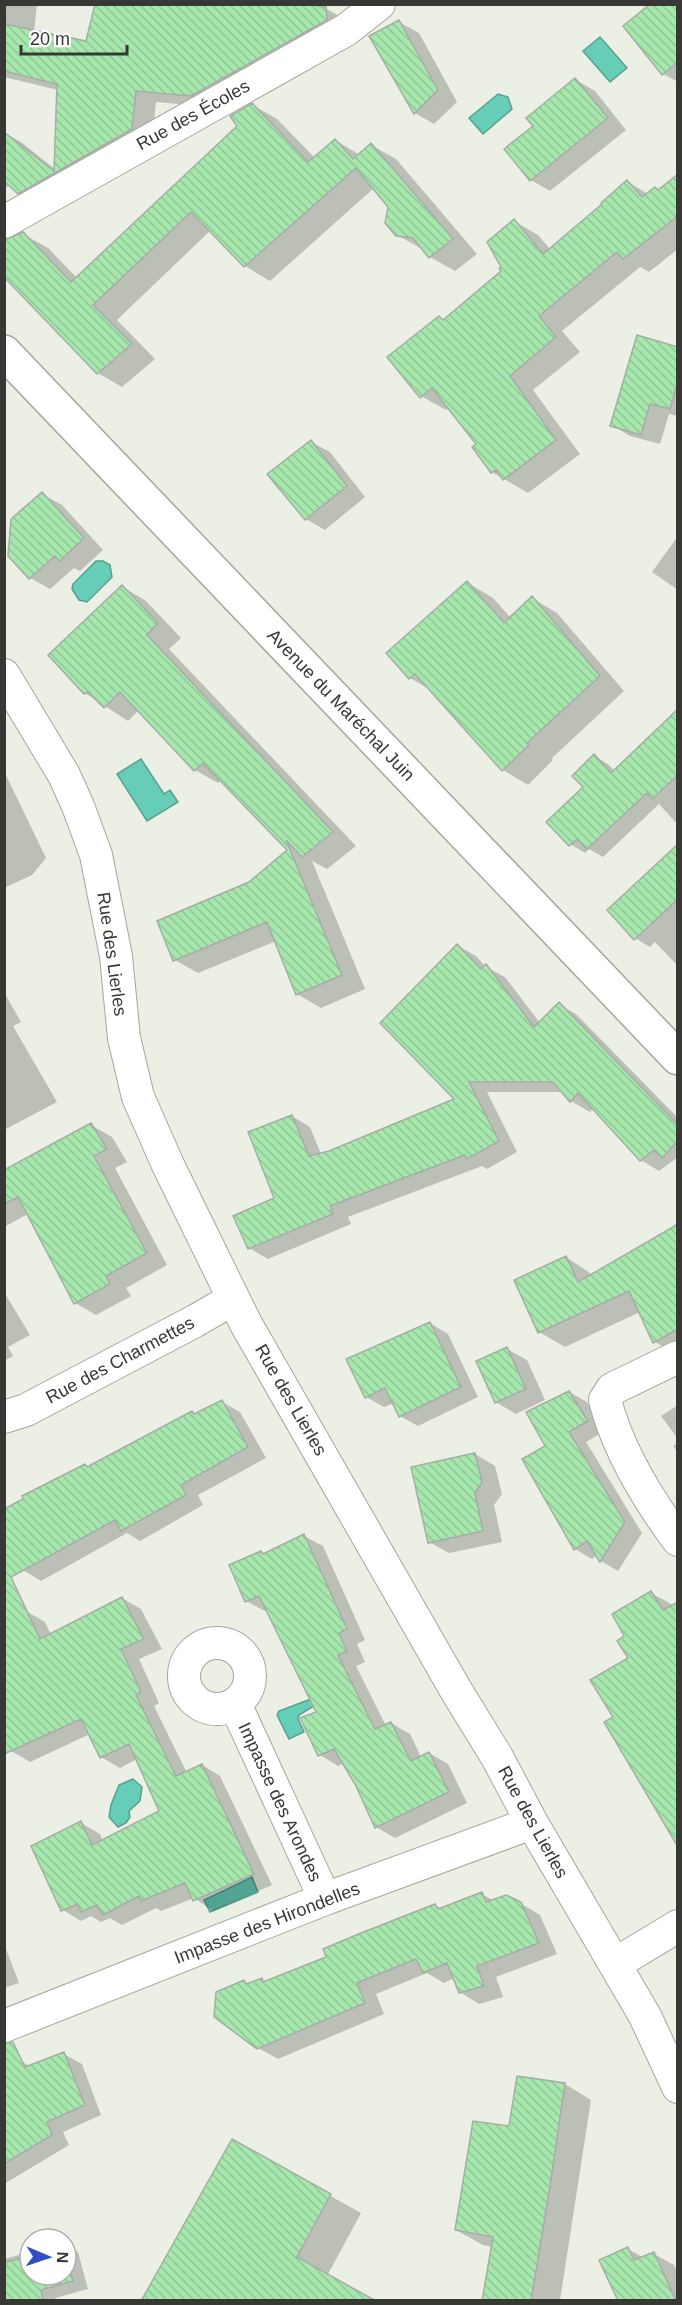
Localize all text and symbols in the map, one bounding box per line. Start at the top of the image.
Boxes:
scale bar [21,18,128,56]
text: 20 m [30,29,70,49]
street label: Rue des Écoles [133,76,253,154]
street label: Avenue du Maréchal Juin [263,625,419,785]
street label: Rue des Lierles [93,891,131,1017]
street label: Rue des Charmettes [42,1312,198,1408]
street label: Rue des Lierles [251,1341,331,1459]
street label: Impasse des Arondes [234,1719,326,1885]
street label: Rue des Lierles [494,1762,572,1882]
street label: Impasse des Hirondelles [171,1878,363,1968]
north arrow [18,2227,78,2287]
text: N [54,2251,71,2264]

